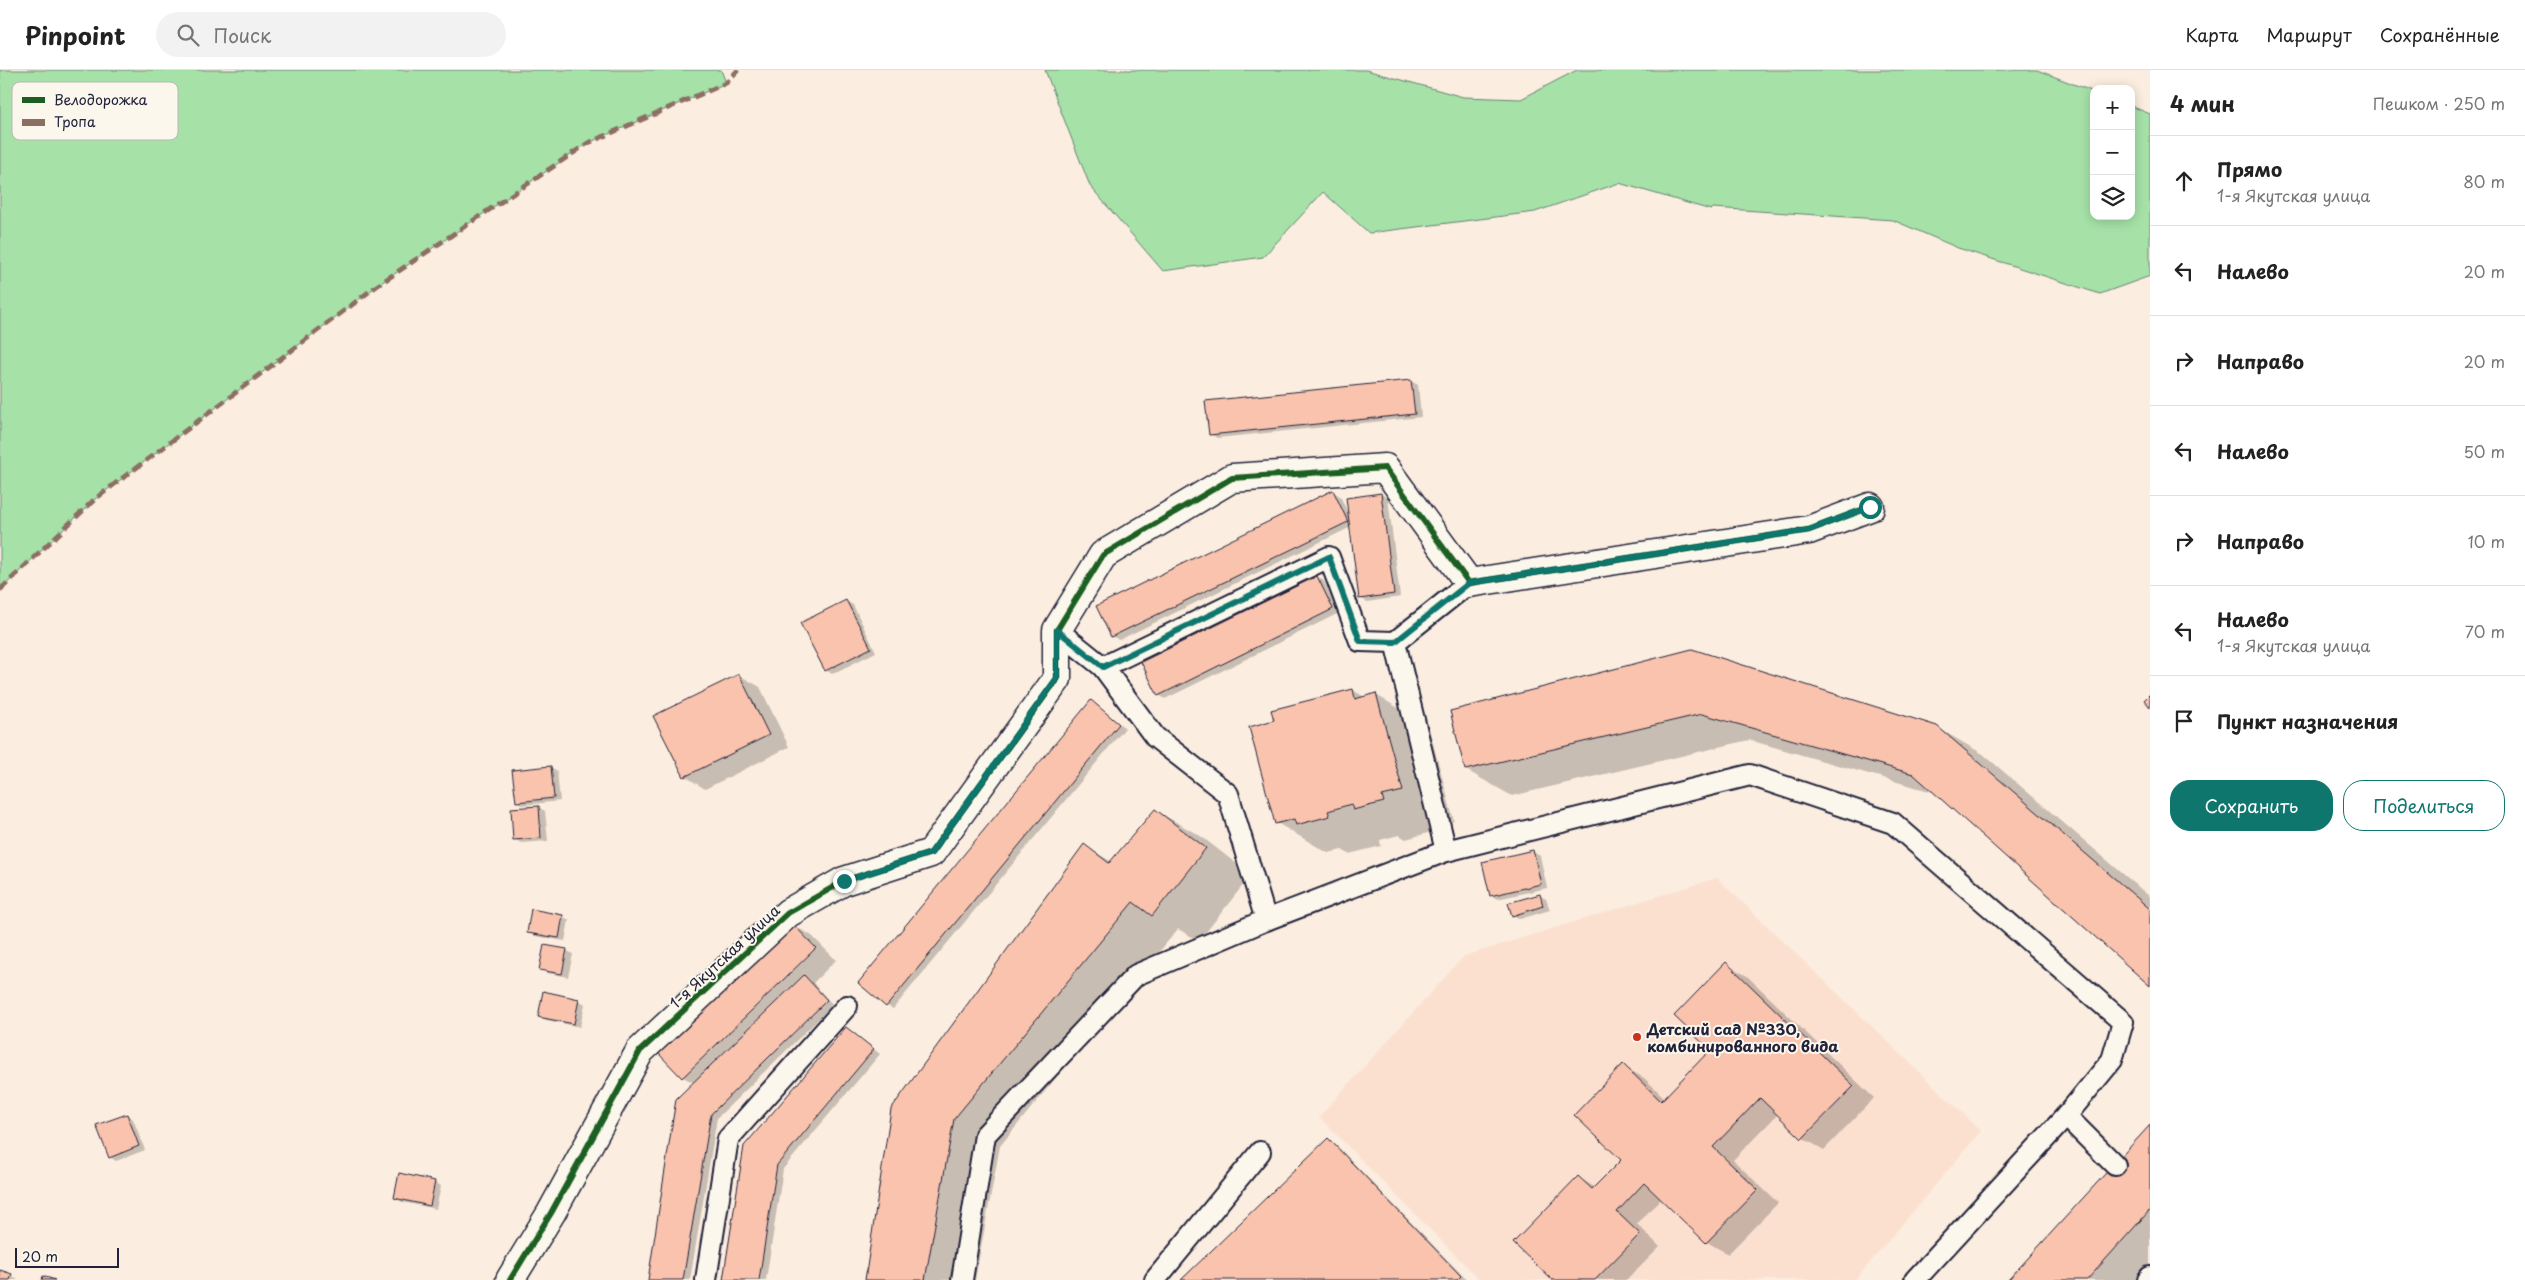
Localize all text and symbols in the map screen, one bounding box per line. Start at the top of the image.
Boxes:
search box [156,12,506,57]
text: Pinpoint [25,17,126,53]
icon: search [174,21,202,49]
text: Поиск [214,21,271,49]
text: Карта [2186,21,2238,48]
text: Маршрут [2266,21,2352,48]
text: Сохранённые [2380,21,2500,48]
legend [12,82,178,140]
map controls [2090,85,2135,220]
button: + [2090,85,2135,130]
text: 4 мин [2170,87,2235,119]
text: Велодорожка [54,89,148,110]
text: Пешком · 250 m [2373,91,2505,115]
text: Тропа [54,111,96,132]
button: − [2090,130,2135,175]
text: Прямо [2217,155,2282,183]
icon: ahead [2170,167,2198,195]
text: 80 m [2463,169,2505,193]
button: layers [2090,175,2135,220]
text: 1-я Якутская улица [2217,183,2370,207]
icon: left [2170,257,2198,285]
text: Налево [2217,257,2289,285]
text: 20 m [2464,259,2505,283]
icon: right [2170,347,2198,375]
text: Направо [2217,347,2304,375]
text: 20 m [2464,349,2505,373]
icon: left [2170,437,2198,465]
text: Налево [2217,437,2289,465]
text: 50 m [2464,439,2505,463]
route start [1859,496,1882,519]
icon: right [2170,527,2198,555]
text: Направо [2217,527,2304,555]
text: 10 m [2468,529,2505,553]
text: Налево [2217,605,2289,633]
icon: left [2170,617,2198,645]
text: 70 m [2465,619,2505,643]
text: 1-я Якутская улица [2217,633,2370,657]
icon: arrive [2170,707,2198,735]
text: Пункт назначения [2217,707,2398,735]
button: Сохранить [2170,780,2333,831]
button: Поделиться [2343,780,2505,831]
route end [833,870,856,893]
street label: 1-я Якутская улица [664,898,785,1013]
place label: Детский сад №330, комбинированного вида [1646,1017,1839,1057]
marker: Детский сад №330, комбинированного вида [1631,1031,1643,1043]
scale bar [15,1245,119,1268]
text: 20 m [22,1246,58,1267]

